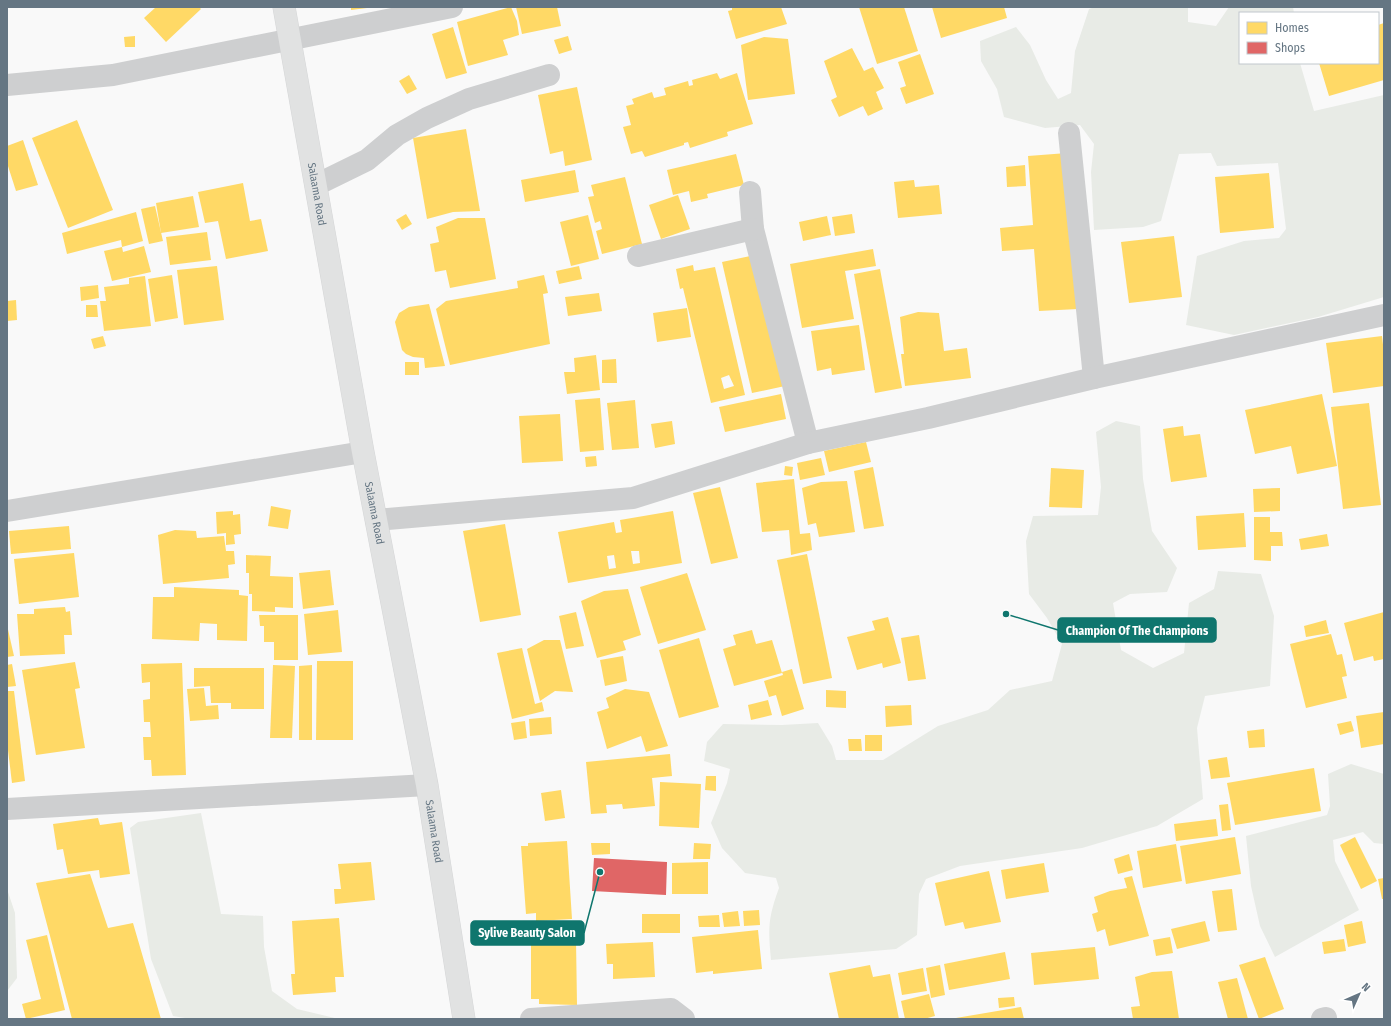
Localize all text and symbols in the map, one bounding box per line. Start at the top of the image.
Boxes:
legend [1239,12,1379,64]
text: Homes [1275,21,1309,35]
text: Shops [1275,41,1305,55]
street label: Salaama Road [305,162,329,227]
street label: Salaama Road [362,481,387,545]
callout: Champion Of The Champions [1058,618,1216,642]
text: Champion Of The Champions [1066,624,1209,638]
street label: Salaama Road [422,799,445,864]
callout: Sylive Beauty Salon [471,921,584,945]
text: Sylive Beauty Salon [478,926,576,940]
north arrow [1339,974,1379,1014]
text: N [1359,980,1373,994]

